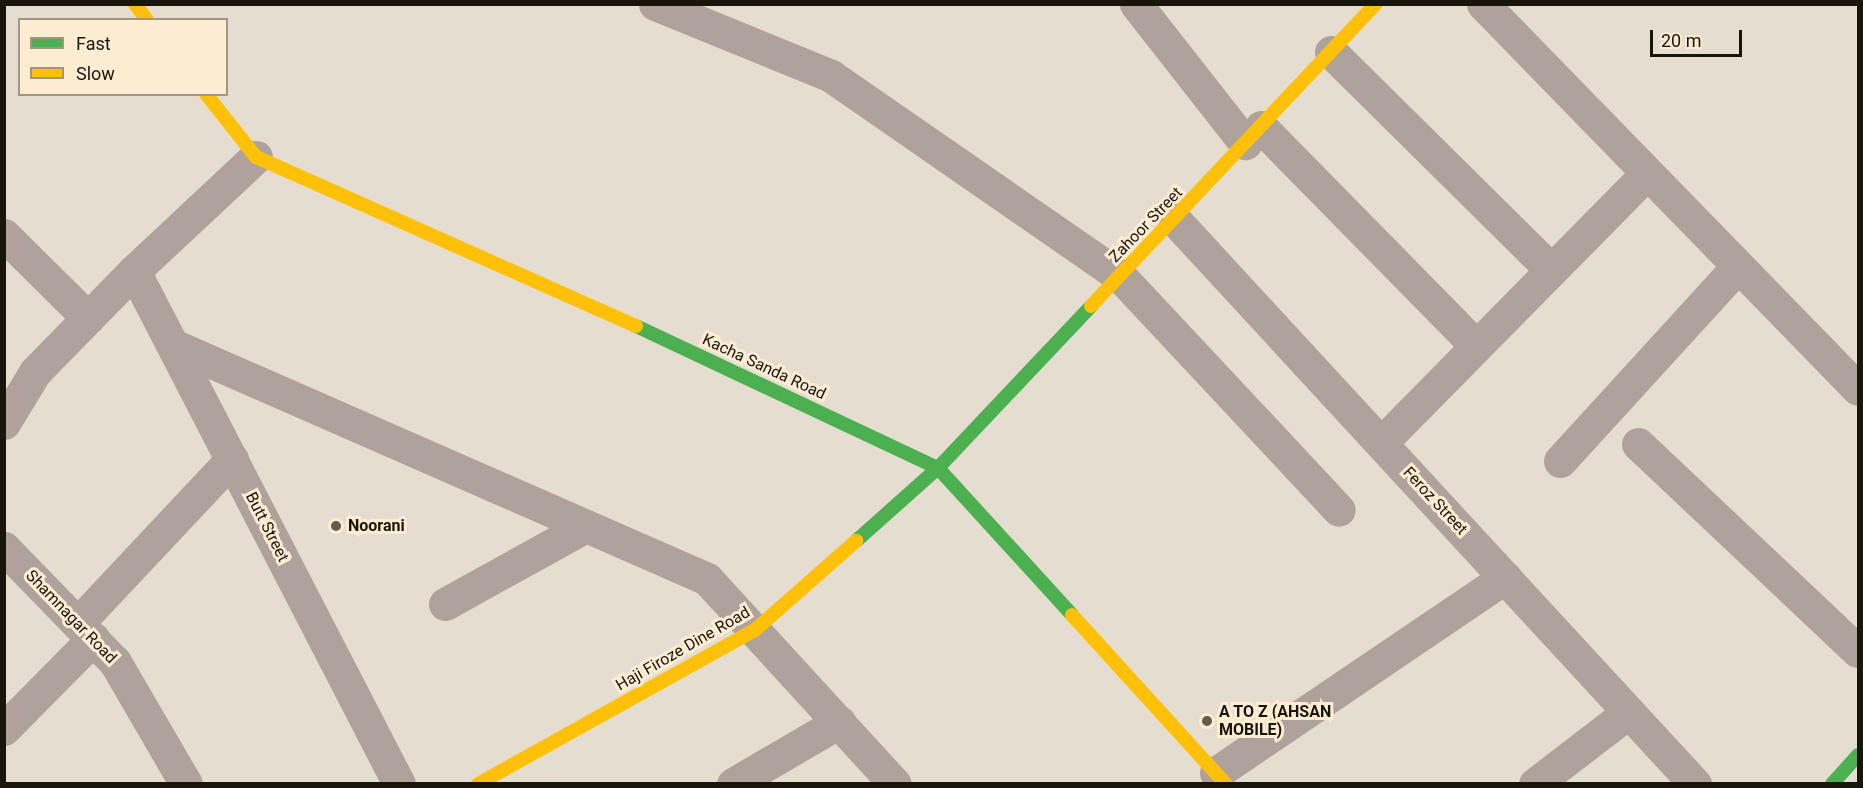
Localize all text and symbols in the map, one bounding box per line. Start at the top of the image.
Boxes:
legend [18,18,228,96]
scale bar [1653,18,1744,56]
text: 20 m [1661,30,1701,51]
text: Fast [76,33,111,54]
text: Slow [76,63,115,84]
street label: Zahoor Street [1105,183,1187,267]
street label: Kacha Sanda Road [699,330,829,404]
street label: Feroz Street [1399,463,1471,539]
street label: Butt Street [241,489,293,565]
place label: Noorani [348,516,405,536]
marker: Noorani [329,519,343,533]
street label: Shamnagar Road [22,566,120,668]
street label: Haji Firoze Dine Road [613,603,753,695]
place label: A TO Z (AHSAN MOBILE) [1219,702,1332,740]
marker: A TO Z (AHSAN MOBILE) [1200,714,1214,728]

